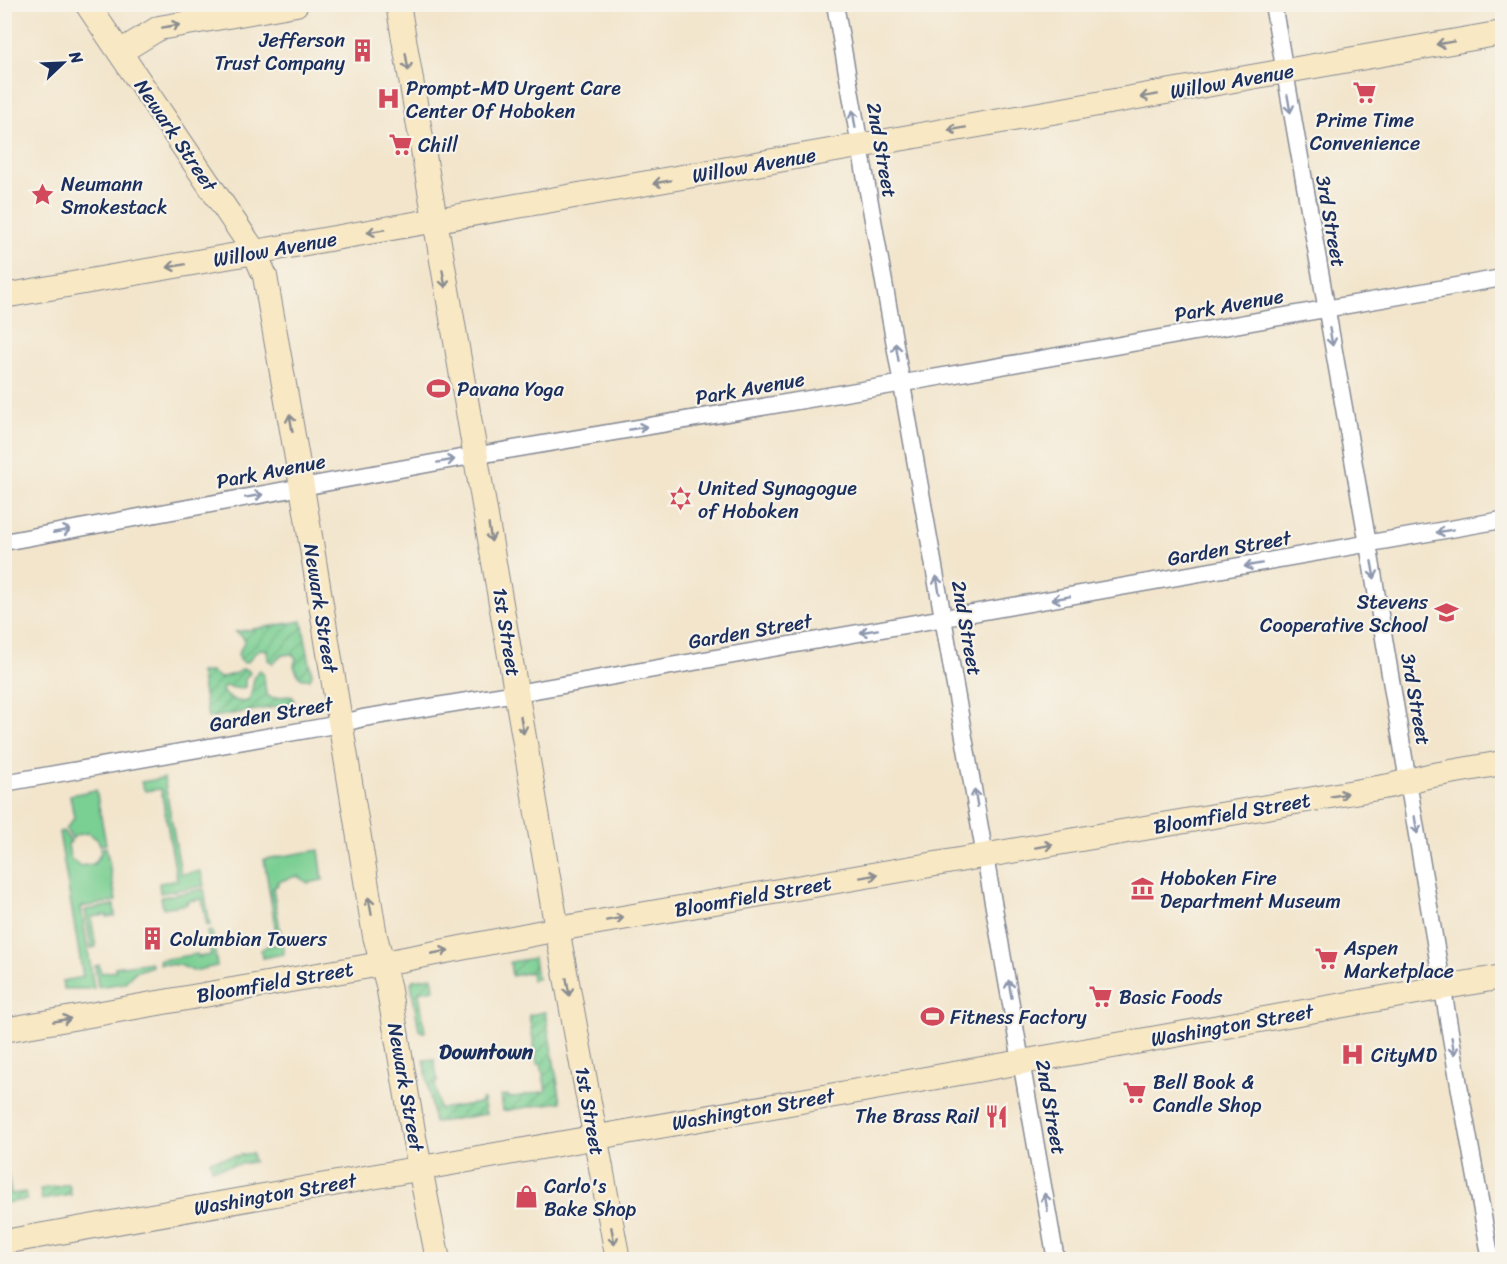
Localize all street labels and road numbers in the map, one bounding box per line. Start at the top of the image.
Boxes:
street label: Willow Avenue [1167,53,1297,110]
street label: Newark Street [125,72,227,200]
street label: 2nd Street [856,100,907,201]
street label: Willow Avenue [689,137,819,194]
street label: 3rd Street [1305,172,1356,270]
street label: Willow Avenue [210,221,340,278]
street label: Park Avenue [1172,279,1287,332]
street label: Park Avenue [693,362,808,415]
street label: Park Avenue [213,444,329,499]
street label: Garden Street [1164,520,1295,577]
street label: Newark Street [293,541,348,676]
street label: 2nd Street [941,578,992,679]
street label: 1st Street [482,585,531,679]
street label: Garden Street [685,603,816,660]
street label: 3rd Street [1390,650,1441,748]
street label: Garden Street [206,686,337,743]
street label: Bloomfield Street [1151,782,1314,845]
street label: Bloomfield Street [672,865,835,928]
street label: Bloomfield Street [194,951,357,1014]
street label: Washington Street [1148,994,1317,1057]
street label: Newark Street [377,1020,434,1155]
street label: 2nd Street [1025,1057,1076,1158]
street label: 1st Street [564,1064,615,1159]
street label: Washington Street [669,1078,838,1141]
street label: Washington Street [191,1163,360,1226]

